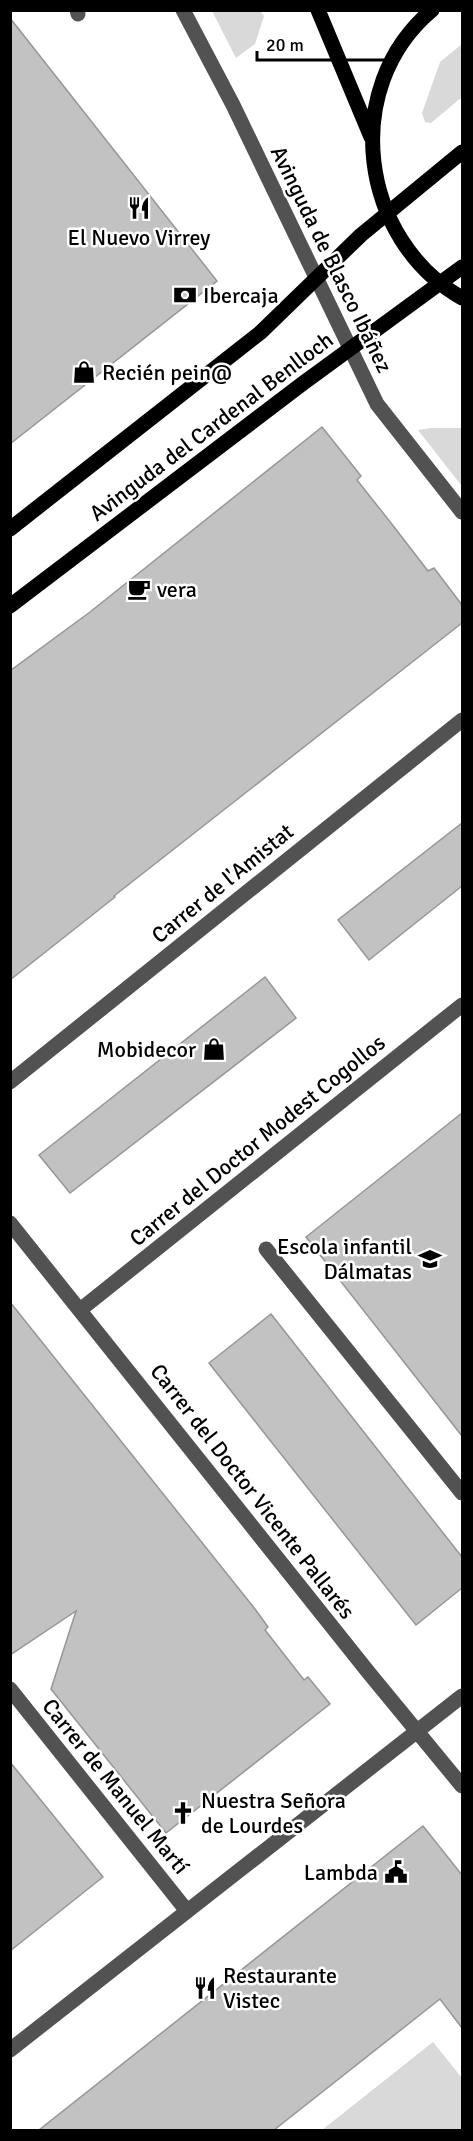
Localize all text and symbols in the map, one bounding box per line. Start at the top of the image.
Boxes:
scale bar [257,24,390,62]
text: 20 m [266,34,304,56]
street label: Avinguda de Blasco Ibáñez [265,141,398,377]
restaurant icon: El Nuevo Virrey [126,195,152,221]
place label: El Nuevo Virrey [68,224,211,251]
bank icon: Ibercaja [172,282,198,308]
place label: Ibercaja [203,282,279,309]
street label: Avinguda del Cardenal Benlloch [84,326,338,527]
shop icon: Recién pein@ [71,359,97,385]
place label: Recién pein@ [102,359,232,386]
cafe icon: vera [126,576,152,602]
place label: vera [157,576,197,603]
street label: Carrer de l'Amistat [146,818,299,949]
street label: Carrer del Doctor Modest Cogollos [124,1029,391,1252]
place label: Mobidecor [97,1036,196,1063]
shop icon: Mobidecor [201,1036,227,1062]
place label: Escola infantil Dálmatas [277,1233,412,1285]
school or university icon: Escola infantil Dálmatas [417,1246,443,1272]
street label: Carrer del Doctor Vicente Pallarés [145,1358,361,1624]
street label: Carrer de Manuel Martí [37,1693,195,1880]
place label: Nuestra Señora de Lourdes [201,1787,346,1839]
church icon: Nuestra Señora de Lourdes [170,1800,196,1826]
place label: Lambda [304,1859,378,1886]
public building icon: Lambda [383,1859,409,1885]
place label: Restaurante Vistec [223,1962,337,2014]
restaurant icon: Restaurante Vistec [192,1975,218,2001]

